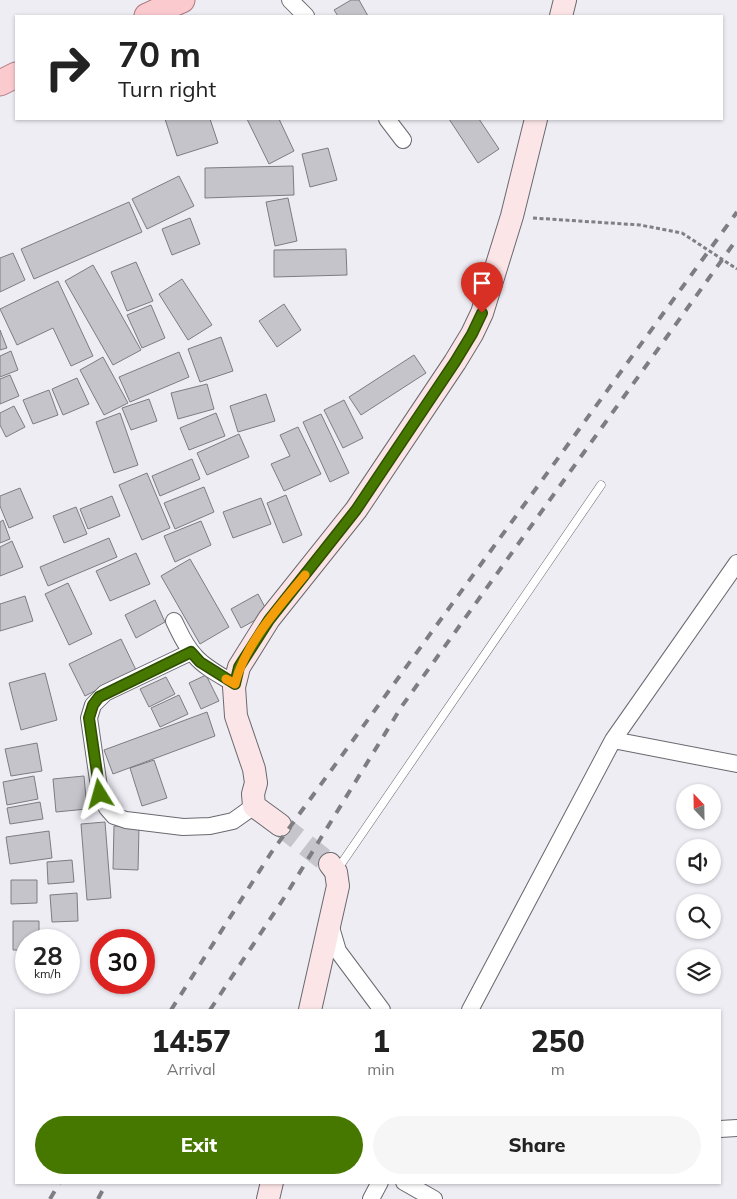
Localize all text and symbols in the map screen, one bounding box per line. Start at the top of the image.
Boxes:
text: 70 m [118,32,201,76]
icon: right [35,35,100,100]
text: Turn right [118,75,216,103]
pin [461,262,503,313]
icon: arrive [468,269,496,297]
position arrow [73,767,125,819]
north arrow [676,784,721,829]
map controls [676,784,721,994]
button: sound [676,839,721,884]
button: search [676,894,721,939]
speed limit sign: 30 [90,929,155,994]
text: 28 [32,940,63,971]
button: layers [676,949,721,994]
text: km/h [34,966,61,981]
text: 14:57 [151,1022,231,1060]
text: 1 [372,1022,390,1060]
text: 250 [531,1022,585,1060]
text: Arrival [167,1059,216,1079]
text: min [367,1059,395,1079]
text: m [551,1059,565,1079]
button: Exit [35,1116,363,1174]
button: Share [373,1116,701,1174]

